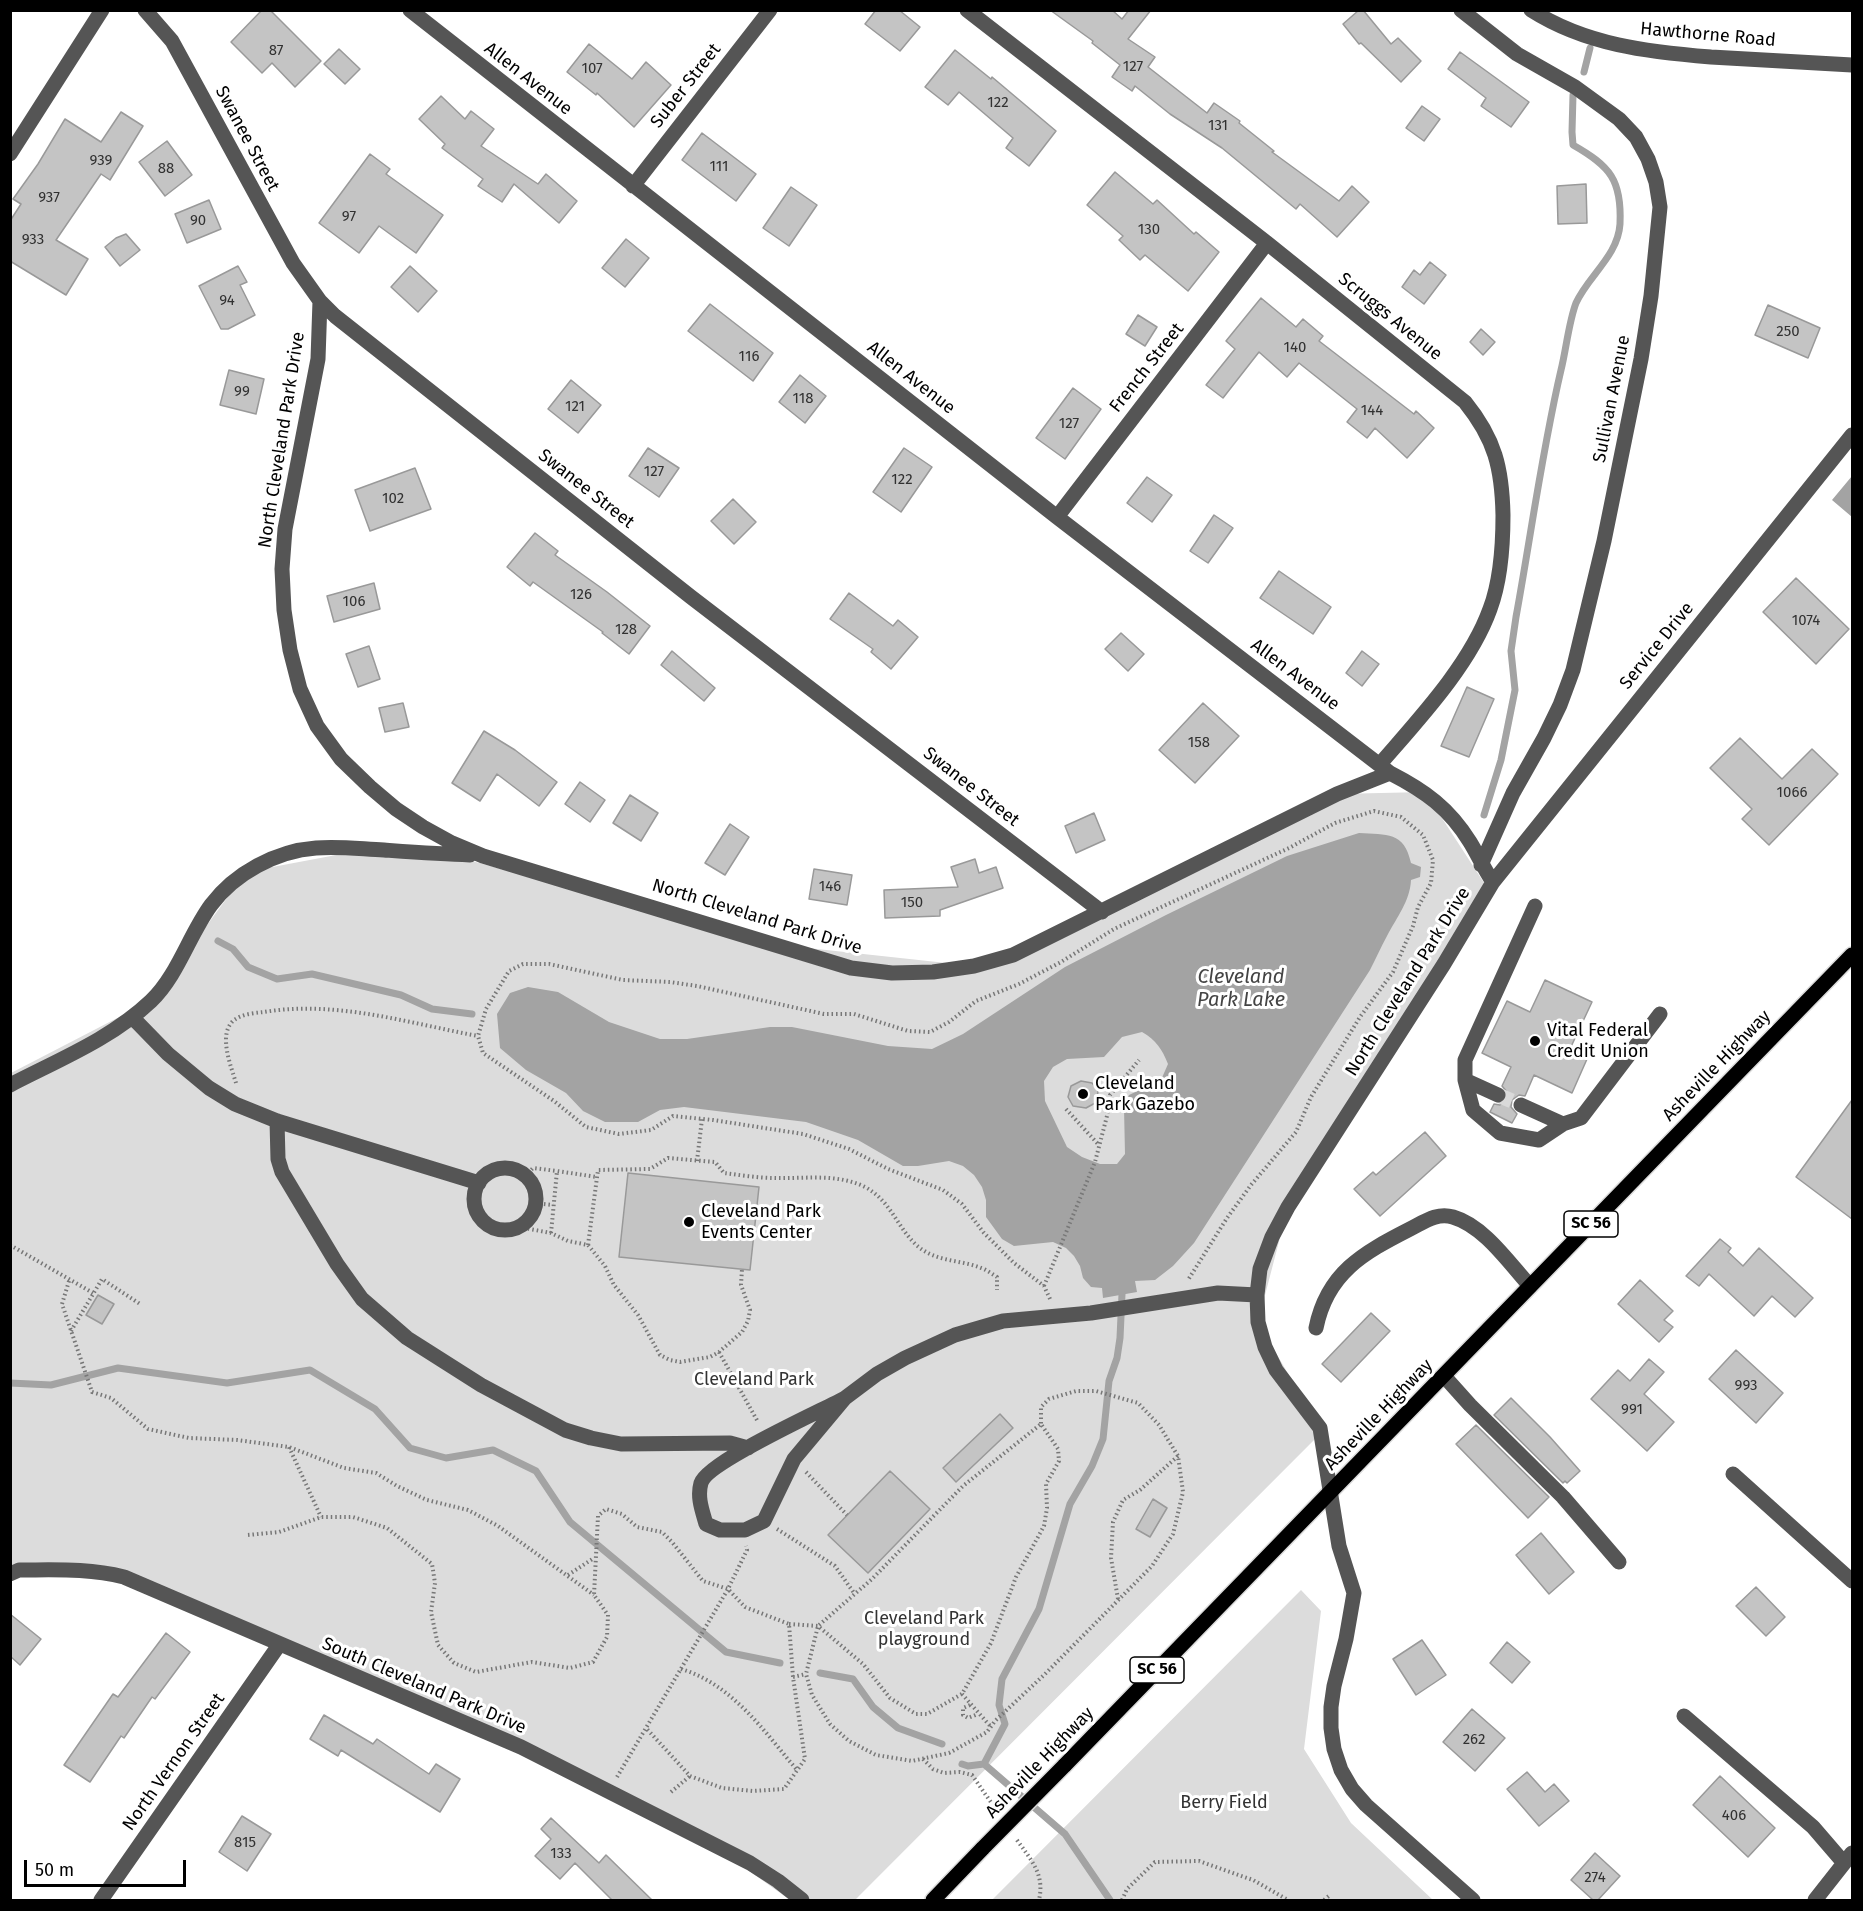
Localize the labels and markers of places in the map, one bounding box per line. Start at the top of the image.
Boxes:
place label: Vital Federal Credit Union [1547,1020,1649,1062]
marker: Vital Federal Credit Union [1528,1034,1542,1048]
place label: Cleveland Park Gazebo [1095,1073,1195,1116]
marker: Cleveland Park Gazebo [1076,1087,1090,1101]
place label: Cleveland Park Events Center [701,1201,821,1244]
marker: Cleveland Park Events Center [682,1215,696,1229]

